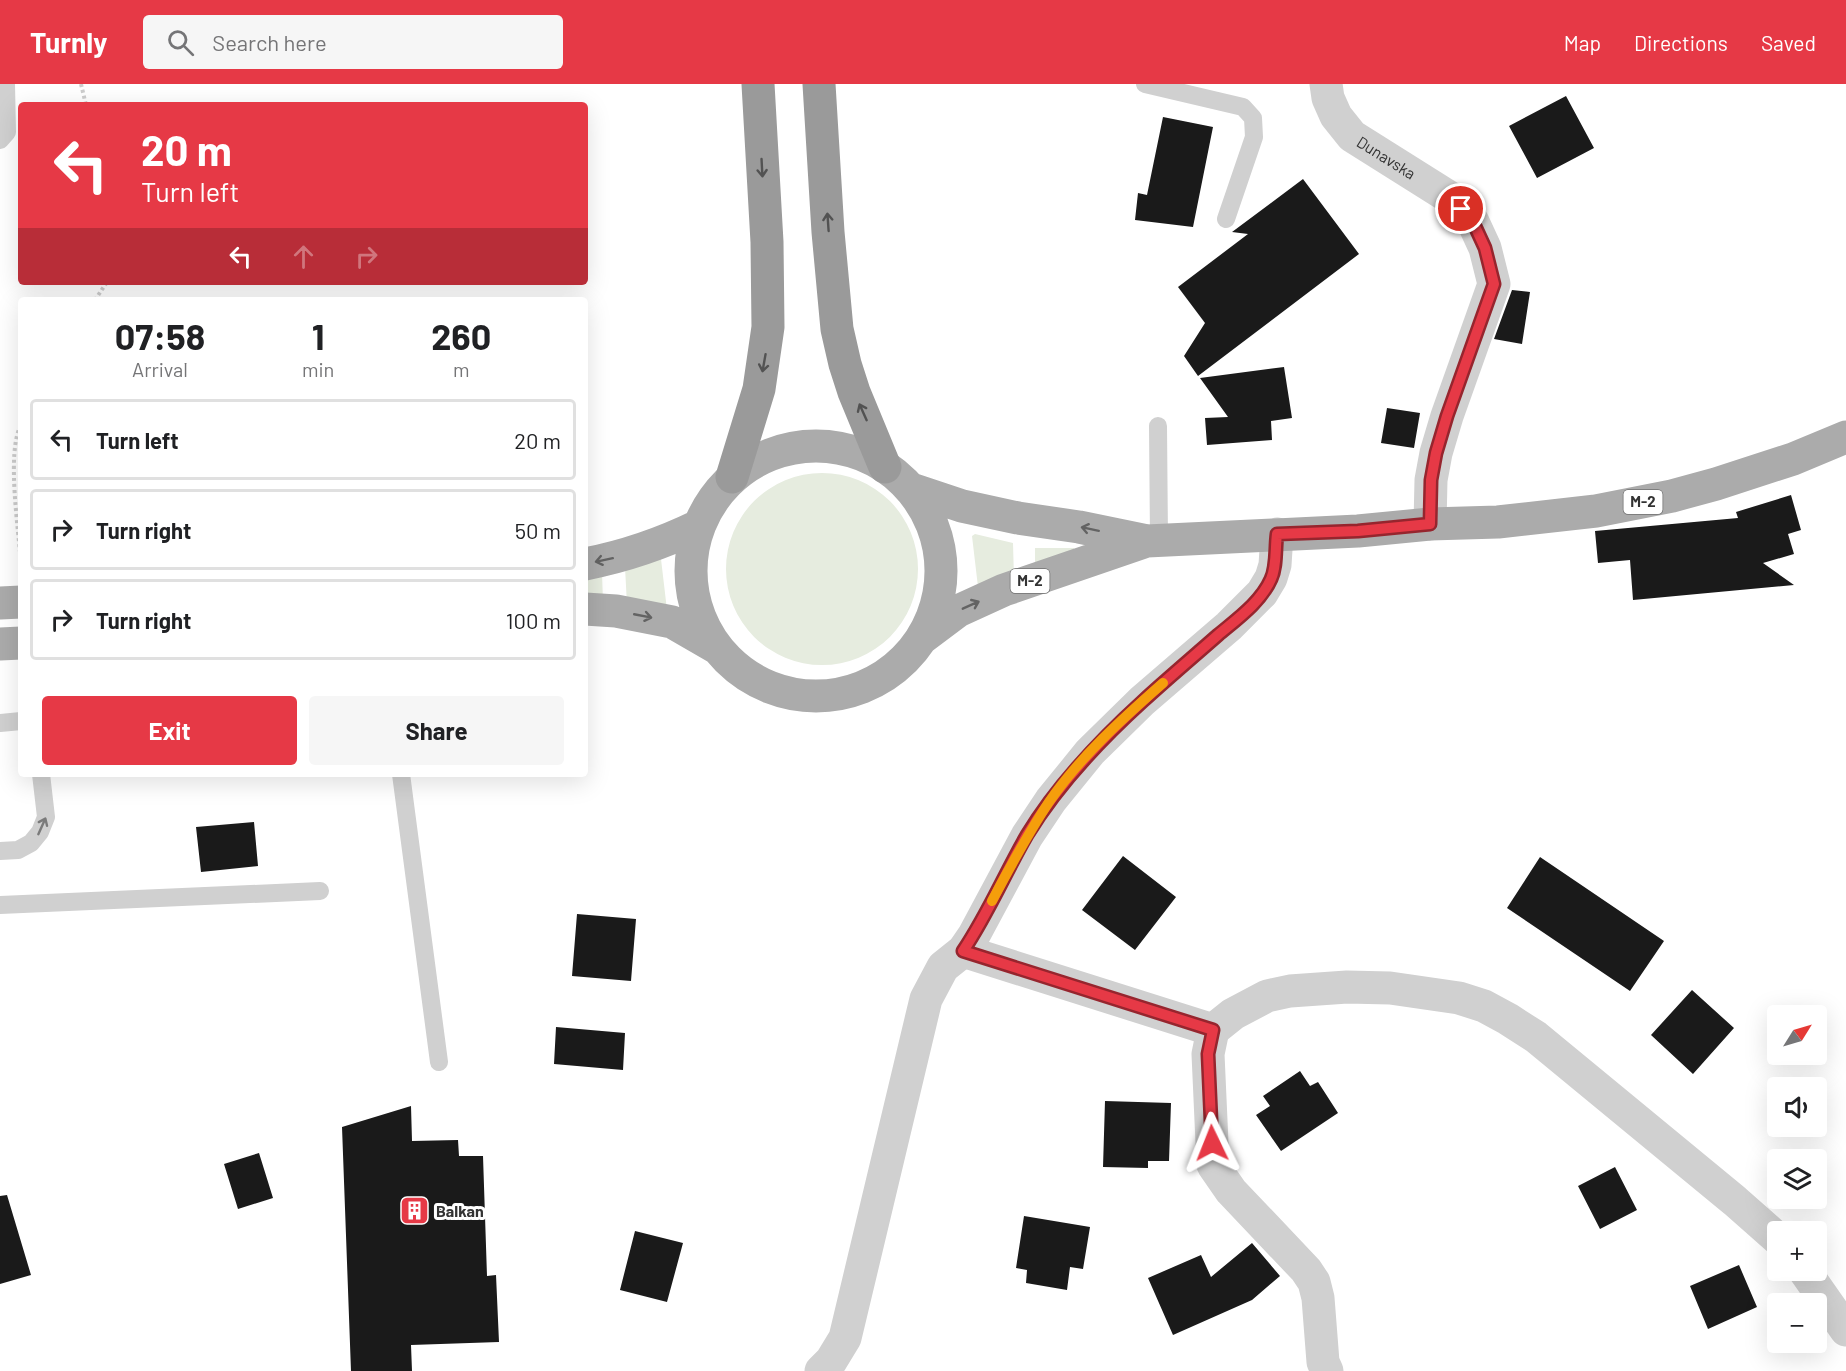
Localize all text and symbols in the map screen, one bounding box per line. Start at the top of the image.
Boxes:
search box [143,15,563,69]
text: Turnly [30,25,107,59]
icon: search [164,26,197,59]
text: Search here [212,29,327,55]
text: Map [1564,30,1601,55]
text: Directions [1634,30,1728,55]
text: Saved [1761,30,1816,55]
text: 20 m [141,124,232,174]
icon: left [42,126,120,204]
street label: Dunavska [1354,132,1420,183]
one-way arrow [757,158,768,178]
text: Turn left [141,175,239,207]
pin [1435,183,1486,234]
icon: arrive [1444,192,1477,225]
one-way arrow [822,212,833,232]
icon: left [224,240,257,273]
icon: ahead [287,240,320,273]
icon: right [350,240,383,273]
text: 07:58 [115,314,205,357]
text: 1 [312,314,325,357]
text: 260 [431,314,491,357]
one-way arrow [758,353,769,372]
text: Arrival [132,357,188,381]
text: min [302,357,334,381]
text: m [453,357,469,381]
one-way arrow [857,404,868,422]
icon: left [45,423,78,456]
text: Turn left [96,427,179,453]
text: 20 m [514,427,561,453]
road number: M-2 [1624,490,1662,514]
icon: right [45,513,78,546]
text: Turn right [96,517,191,543]
text: 50 m [515,517,561,543]
one-way arrow [1081,523,1100,535]
one-way arrow [595,555,615,566]
road number: M-2 [1010,569,1050,593]
one-way arrow [961,599,979,611]
icon: right [45,603,78,636]
text: Turn right [96,607,191,633]
text: 100 m [506,607,561,633]
one-way arrow [633,611,652,622]
button: Exit [42,696,297,765]
button: Share [309,696,564,765]
one-way arrow [36,817,48,835]
north arrow [1767,1005,1827,1065]
map controls [1767,1005,1827,1353]
button: sound [1767,1077,1827,1137]
position arrow [1180,1111,1244,1175]
button: layers [1767,1149,1827,1209]
building icon: Balkan [399,1195,431,1227]
place label: Balkan [436,1201,484,1220]
button: + [1767,1221,1827,1281]
button: − [1767,1293,1827,1353]

